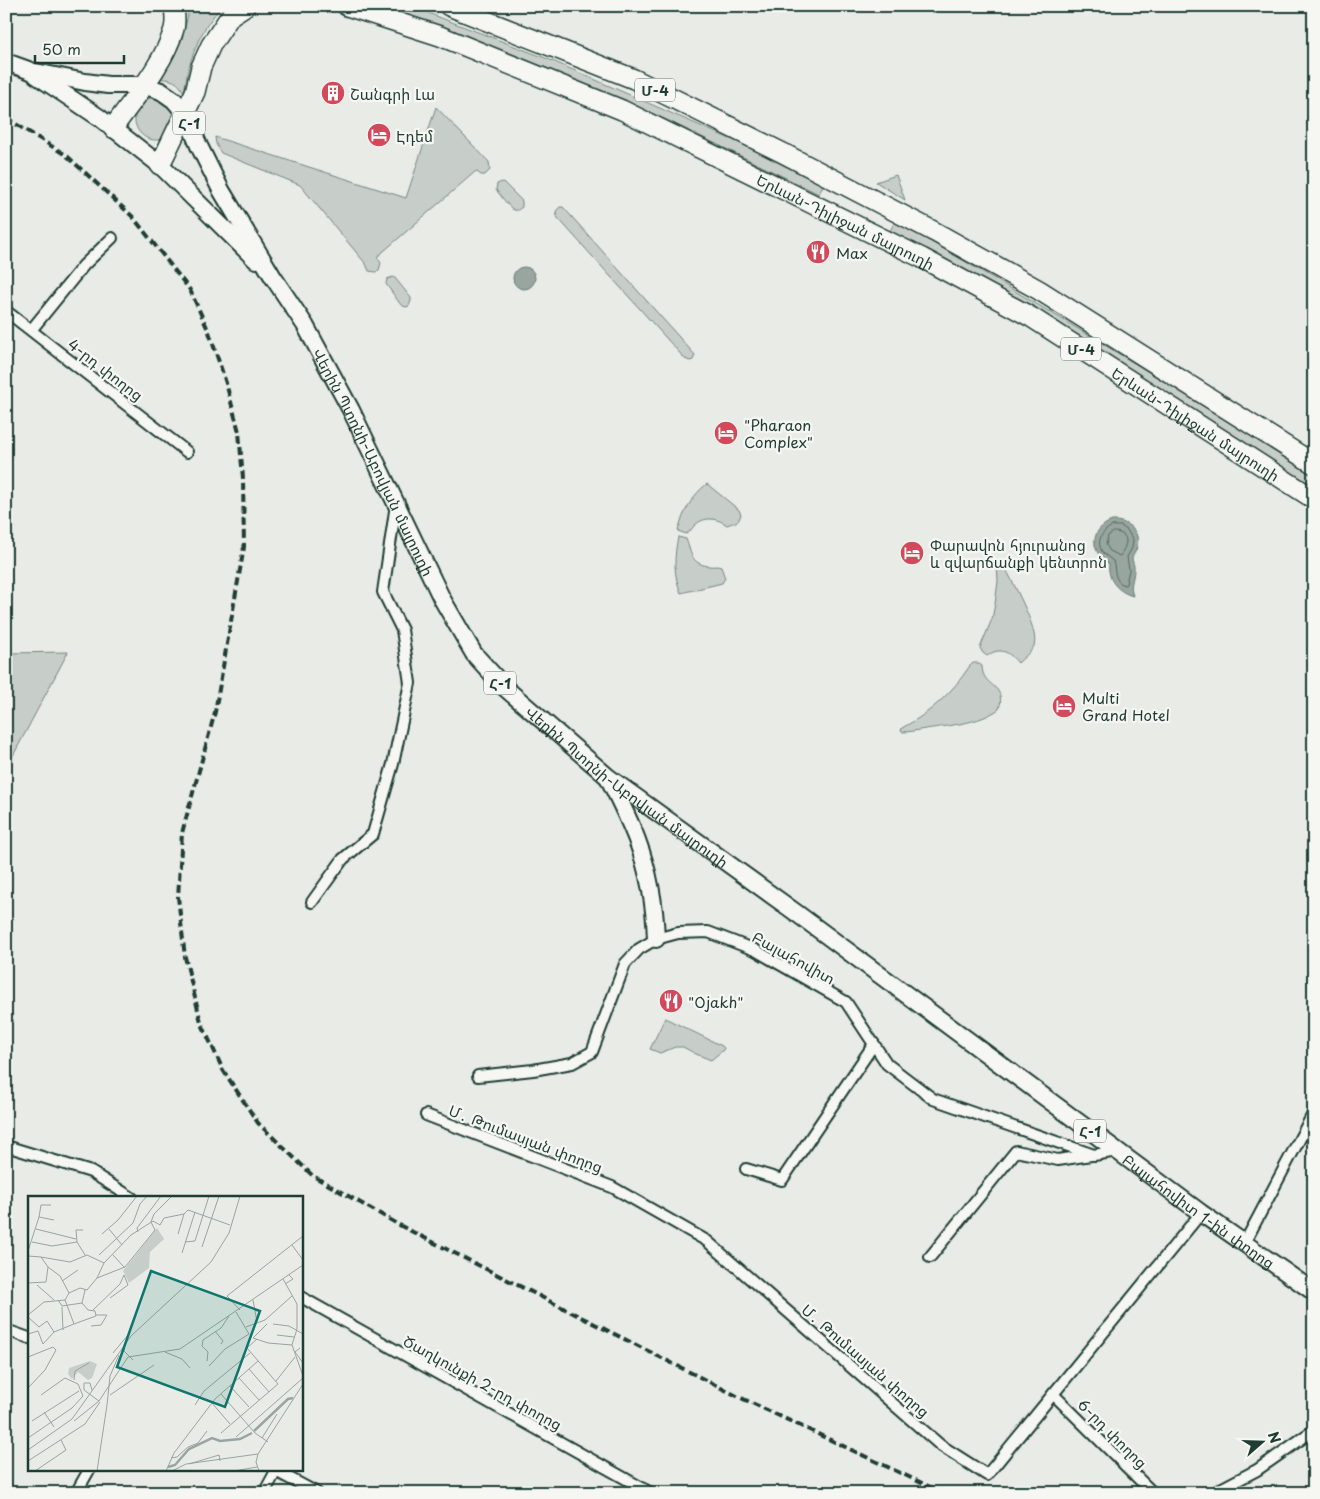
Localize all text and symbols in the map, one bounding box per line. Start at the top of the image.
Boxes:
scale bar [35,32,124,64]
text: 50 m [42,37,81,60]
road number: Մ-4 [635,78,675,102]
building icon: Շանգրի Լա [320,80,346,106]
place label: Շանգրի Լա [350,82,435,105]
road number: Հ-1 [173,112,205,134]
hotel icon: Էդեմ [366,122,392,148]
place label: Էդեմ [396,124,433,147]
street label: Երևան-Դիլիջան մայրուղի [753,167,939,274]
restaurant icon: Max [805,239,831,265]
place label: Max [836,241,868,264]
street label: 4-րդ փողոց [63,332,149,406]
road number: Մ-4 [1061,338,1101,360]
street label: Վերին Պտղնի-Աբովյան մայրուղի [308,344,441,579]
street label: Երևան-Դիլիջան մայրուղի [1108,361,1285,486]
place label: "Pharaon Complex" [744,413,813,453]
hotel icon: "Pharaon Complex" [713,420,739,446]
place label: Փարավոն հյուրանոց և զվարճանքի կենտրոն [930,533,1107,573]
hotel icon: Փարավոն հյուրանոց և զվարճանքի կենտրոն [899,540,925,566]
road number: Հ-1 [484,671,516,694]
place label: Multi Grand Hotel [1082,686,1170,726]
hotel icon: Multi Grand Hotel [1051,693,1077,719]
street label: Վերին Պտղնի-Աբովյան մայրուղի [521,700,734,872]
street label: Բալահովիտ [748,925,840,989]
restaurant icon: "Ojakh" [658,988,684,1014]
place label: "Ojakh" [688,990,743,1013]
street label: Մ․ Թումասյան փողոց [446,1098,606,1178]
road number: Հ-1 [1074,1120,1106,1142]
street label: Բալահովիտ 1-ին փողոց [1118,1147,1280,1273]
inset map [28,1196,302,1472]
street label: Մ․ Թումասյան փողոց [797,1298,935,1422]
street label: Ծաղկունքի 2-րդ փողոց [399,1329,567,1435]
street label: 6-րդ փողոց [1073,1393,1153,1473]
north arrow [1238,1416,1288,1466]
text: N [1263,1429,1286,1446]

